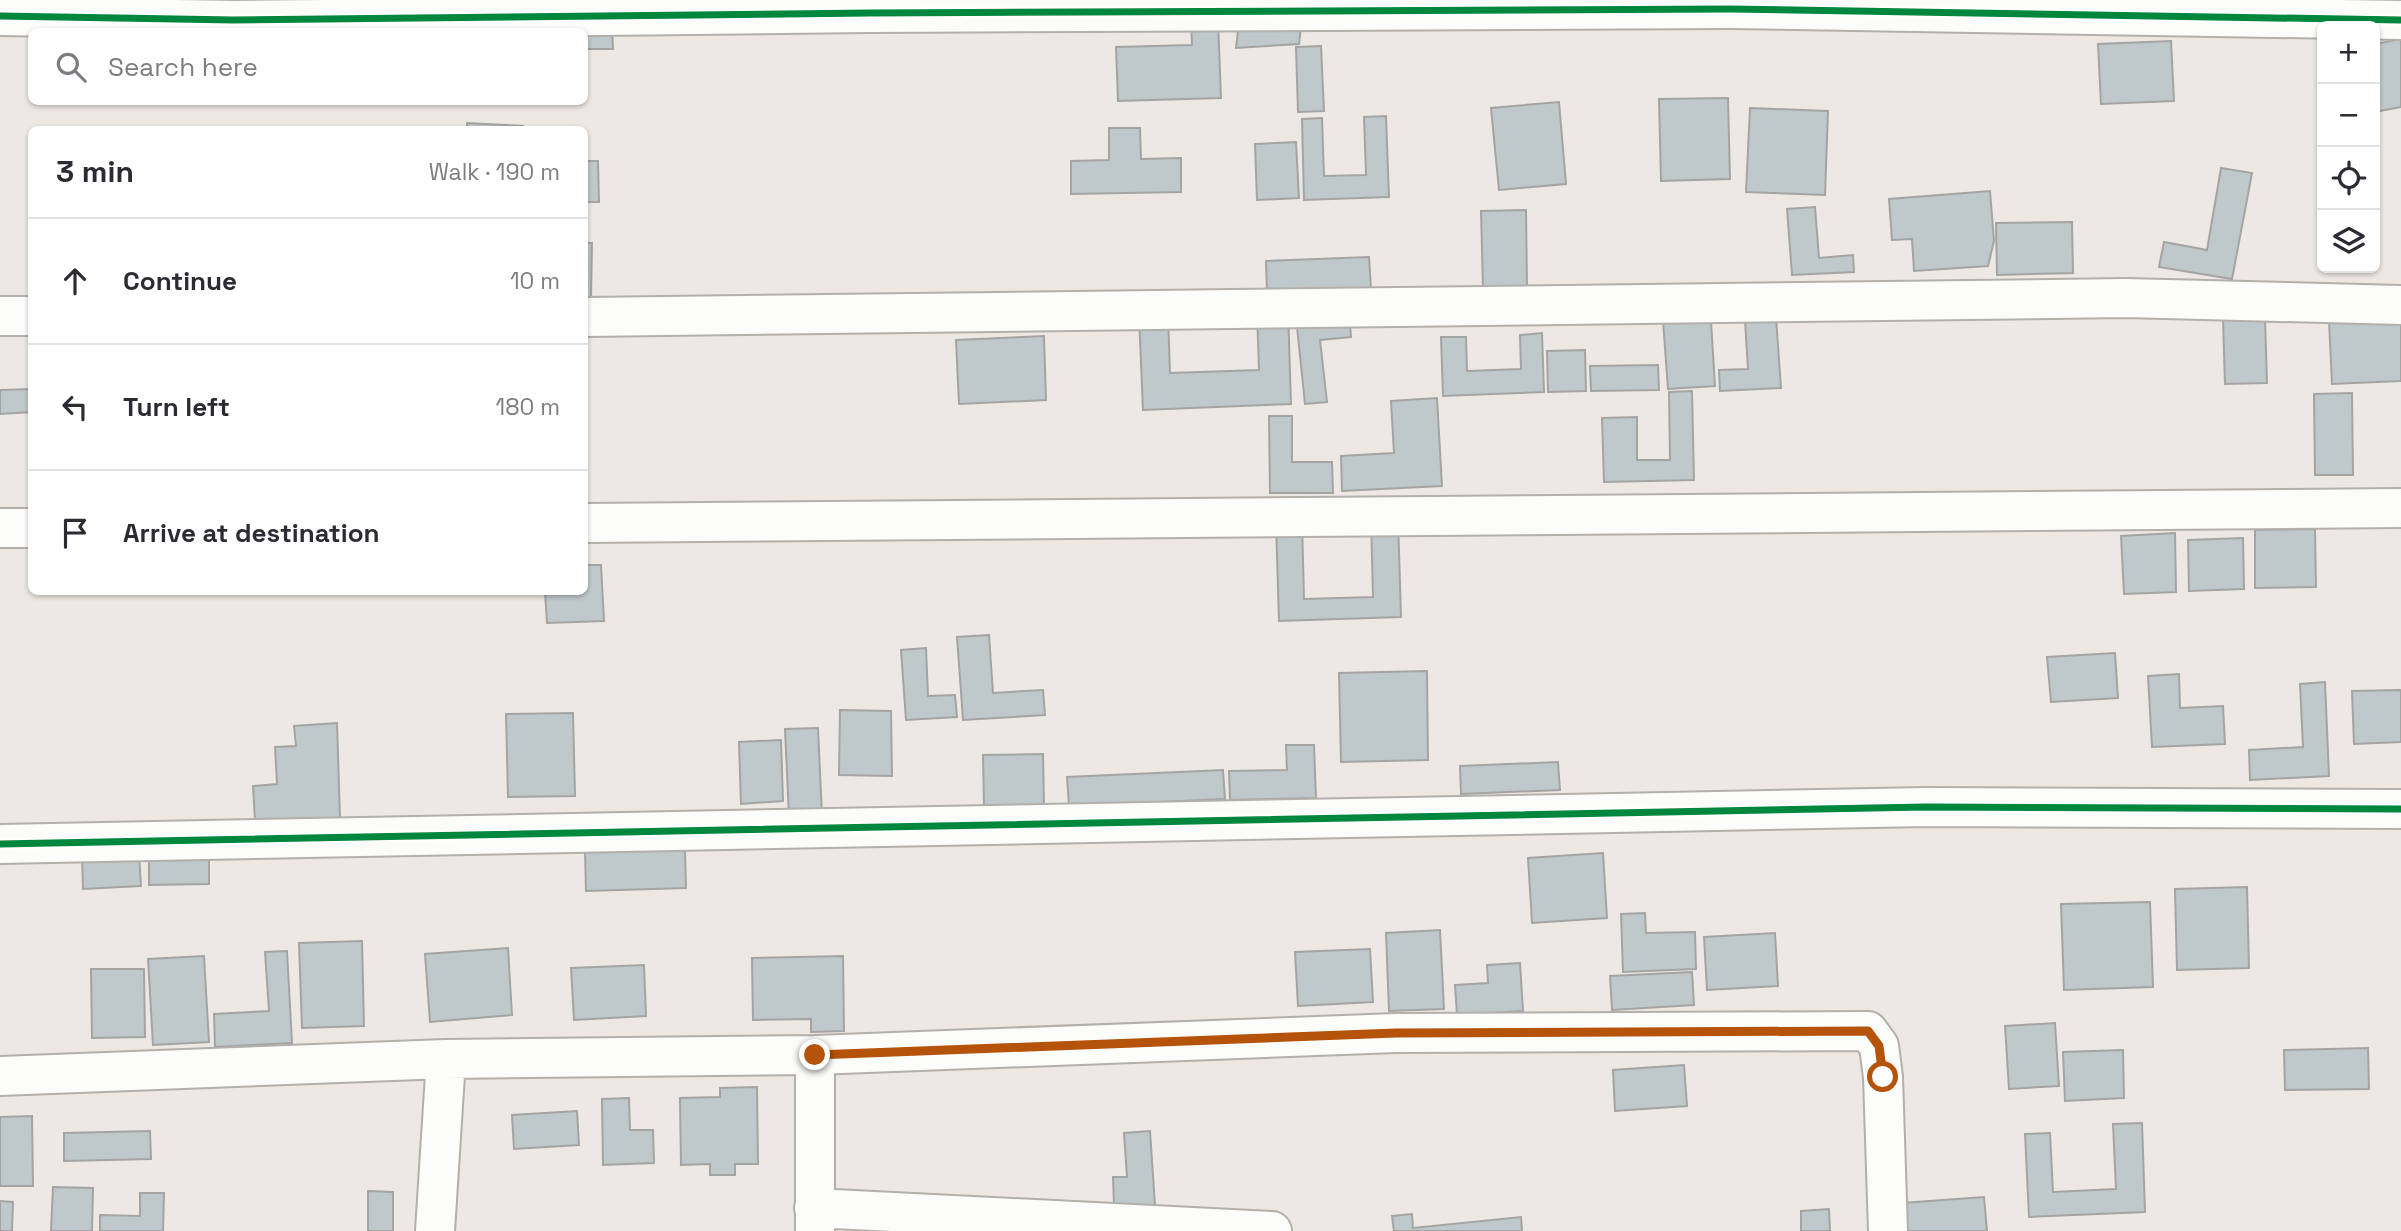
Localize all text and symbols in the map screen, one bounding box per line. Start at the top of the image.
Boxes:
map controls [2317,21,2380,273]
button: + [2317,21,2380,84]
search box [28,28,588,105]
icon: search [52,48,90,86]
text: Search here [108,50,258,84]
button: − [2317,84,2380,147]
button: locate [2317,147,2380,210]
text: 3 min [56,152,134,191]
text: Walk · 190 m [429,157,560,187]
button: layers [2317,210,2380,273]
icon: ahead [56,262,94,300]
text: Continue [123,264,237,298]
text: 10 m [510,266,560,296]
icon: left [56,388,94,426]
text: Turn left [123,390,230,424]
text: 180 m [496,392,560,422]
icon: arrive [56,514,94,552]
text: Arrive at destination [123,516,380,550]
route end [799,1039,830,1070]
route start [1867,1061,1898,1092]

